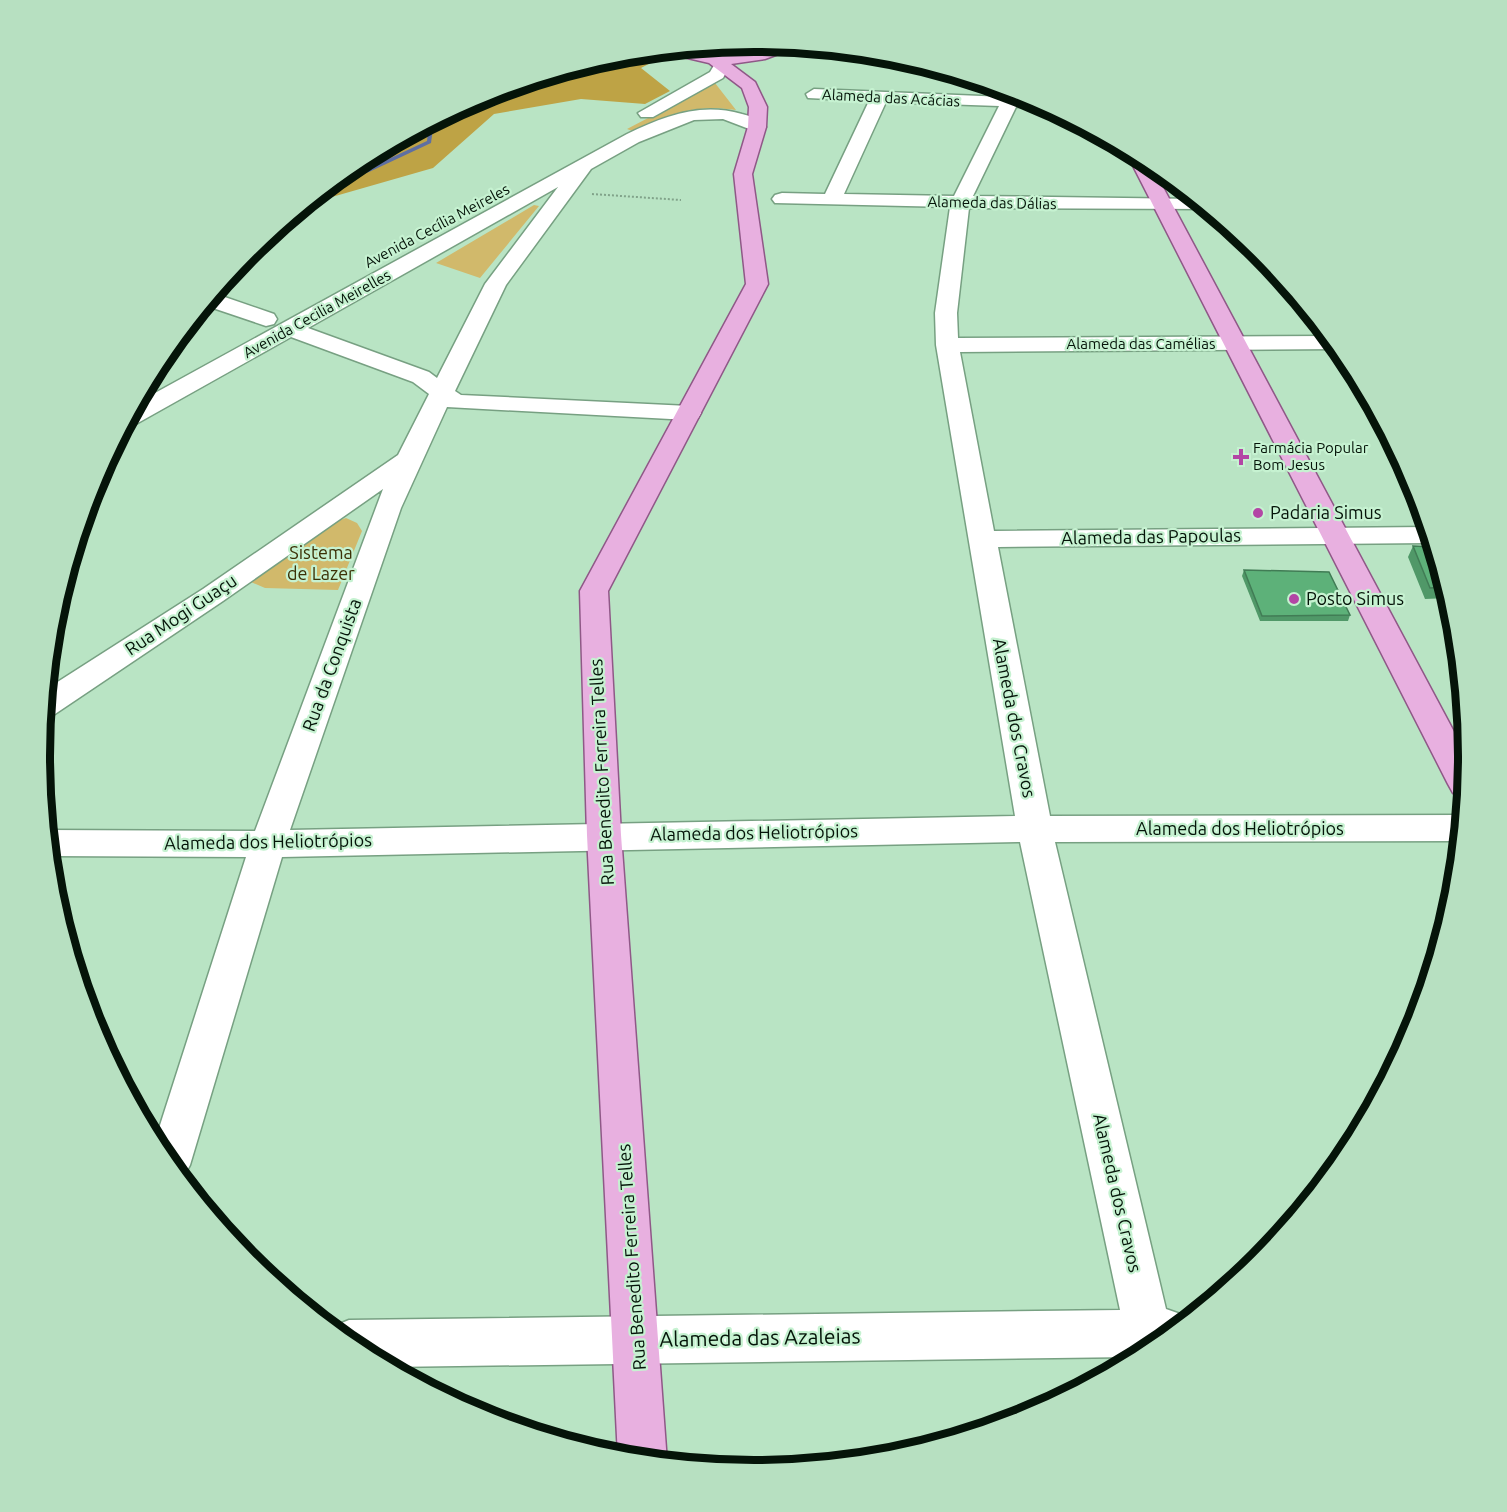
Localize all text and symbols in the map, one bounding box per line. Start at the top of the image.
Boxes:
street label: Alameda das Acácias [822,85,960,110]
street label: Avenida Cecília Meireles [361,180,512,271]
street label: Alameda das Dálias [927,193,1057,212]
street label: Avenida Cecilia Meirelles [240,266,393,361]
street label: Alameda das Camélias [1067,335,1215,352]
place label: Farmácia Popular Bom Jesus [1253,439,1369,473]
marker: Farmácia Popular Bom Jesus [1234,450,1248,464]
place label: Padaria Simus [1270,502,1382,522]
marker: Padaria Simus [1251,506,1265,520]
street label: Alameda das Papoulas [1061,524,1241,548]
park label: Sistema de Lazer [287,542,355,583]
street label: Rua Mogi Guaçu [121,570,240,659]
place label: Posto Simus [1306,588,1404,608]
marker: Posto Simus [1287,592,1301,606]
street label: Rua da Conquista [298,596,364,734]
street label: Alameda dos Cravos [990,636,1040,800]
street label: Rua Benedito Ferreira Telles [585,658,617,886]
street label: Alameda dos Heliotrópios [1136,818,1344,838]
street label: Alameda dos Heliotrópios [650,820,858,844]
street label: Alameda dos Heliotrópios [164,829,372,853]
street label: Alameda dos Cravos [1090,1111,1146,1274]
street label: Rua Benedito Ferreira Telles [613,1143,649,1371]
street label: Alameda das Azaleias [659,1323,861,1351]

